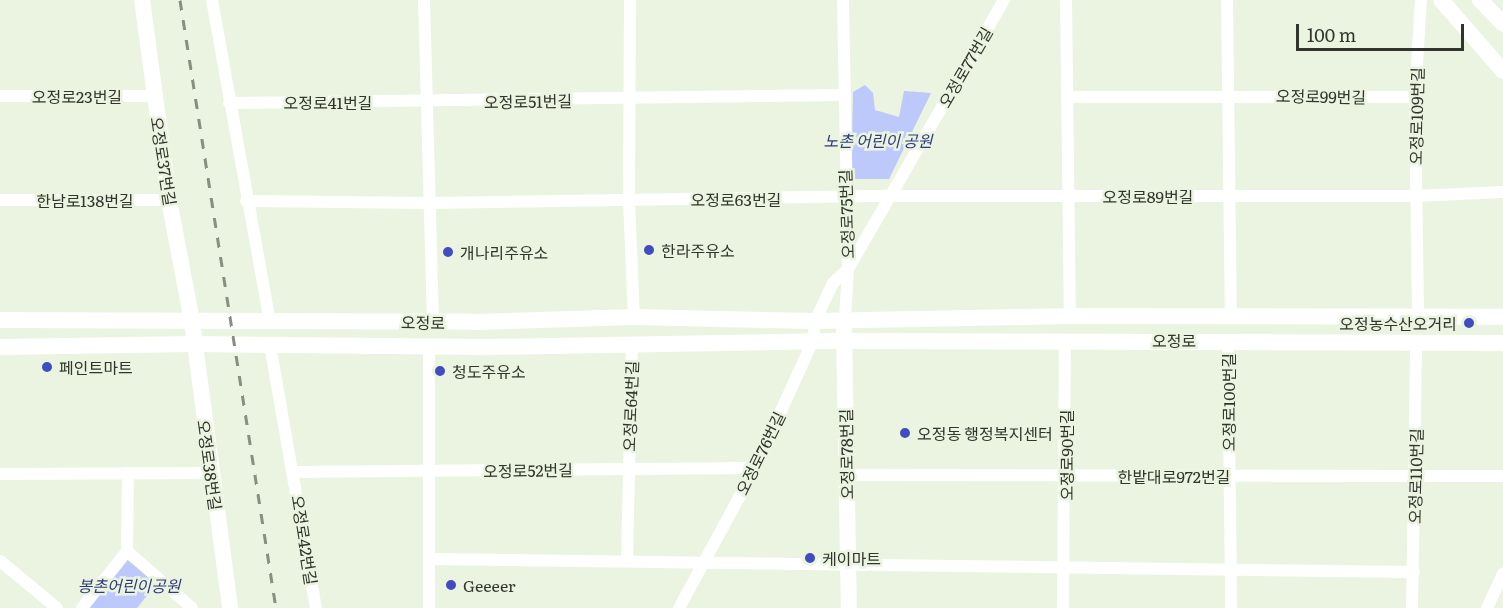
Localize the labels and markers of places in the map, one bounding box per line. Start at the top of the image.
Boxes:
place label: 한라주유소 [661,240,735,260]
place label: 개나리주유소 [460,242,548,262]
marker: 한라주유소 [642,243,656,257]
marker: 개나리주유소 [441,245,455,259]
place label: 오정농수산오거리 [1339,313,1457,333]
marker: 오정농수산오거리 [1462,316,1476,330]
place label: 페인트마트 [59,357,133,377]
marker: 페인트마트 [40,360,54,374]
place label: 청도주유소 [452,361,526,381]
marker: 청도주유소 [433,364,447,378]
place label: 오정동 행정복지센터 [917,423,1053,443]
marker: 오정동 행정복지센터 [898,426,912,440]
place label: 케이마트 [822,548,881,568]
marker: 케이마트 [803,551,817,565]
place label: Geeeer [463,575,516,595]
marker: Geeeer [444,578,458,592]

